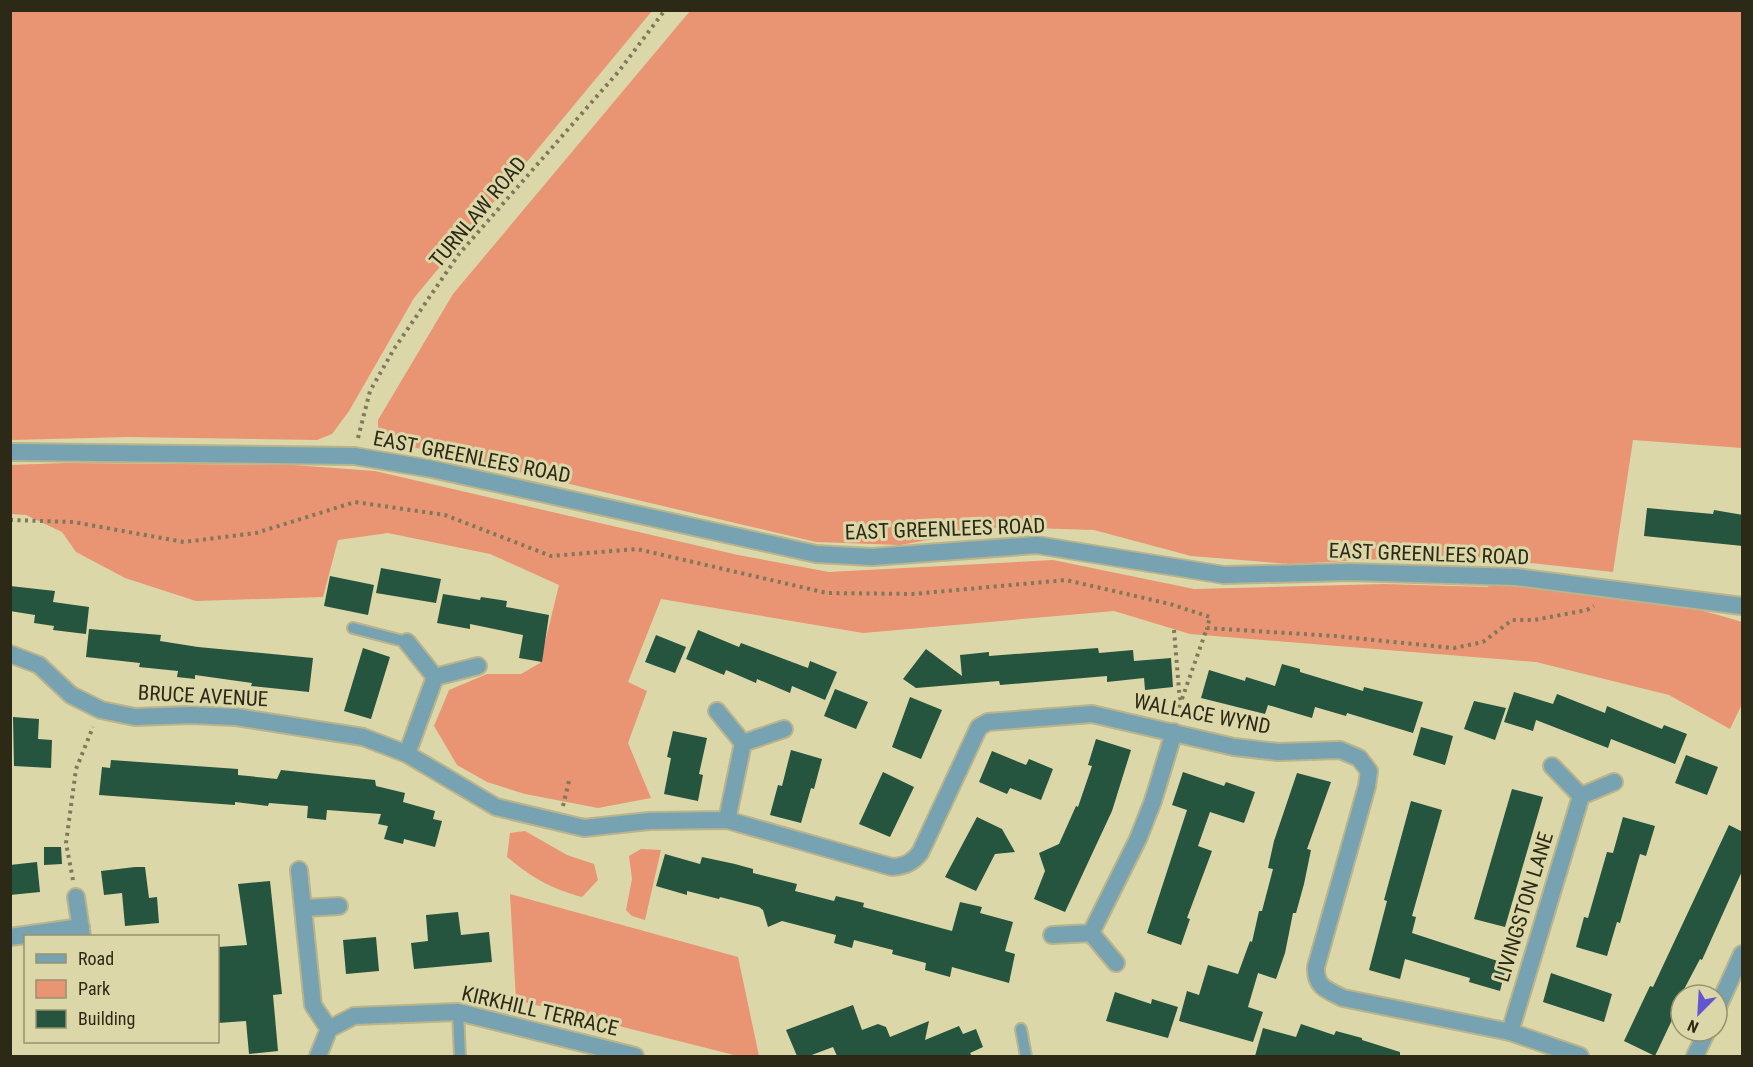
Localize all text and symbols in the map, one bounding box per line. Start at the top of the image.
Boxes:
street label: TURNLAW ROAD [425,152,531,272]
street label: EAST GREENLEES ROAD [371,426,573,488]
street label: EAST GREENLEES ROAD [844,514,1046,544]
street label: EAST GREENLEES ROAD [1328,539,1530,569]
street label: BRUCE AVENUE [137,681,269,711]
street label: WALLACE WYND [1131,689,1273,739]
street label: LIVINGSTON LANE [1490,829,1558,985]
legend [24,935,219,1043]
text: Road [78,948,114,969]
text: Park [78,978,110,999]
street label: KIRKHILL TERRACE [459,981,621,1041]
north arrow [1669,983,1729,1043]
text: Building [78,1008,135,1029]
text: N [1685,1016,1701,1037]

